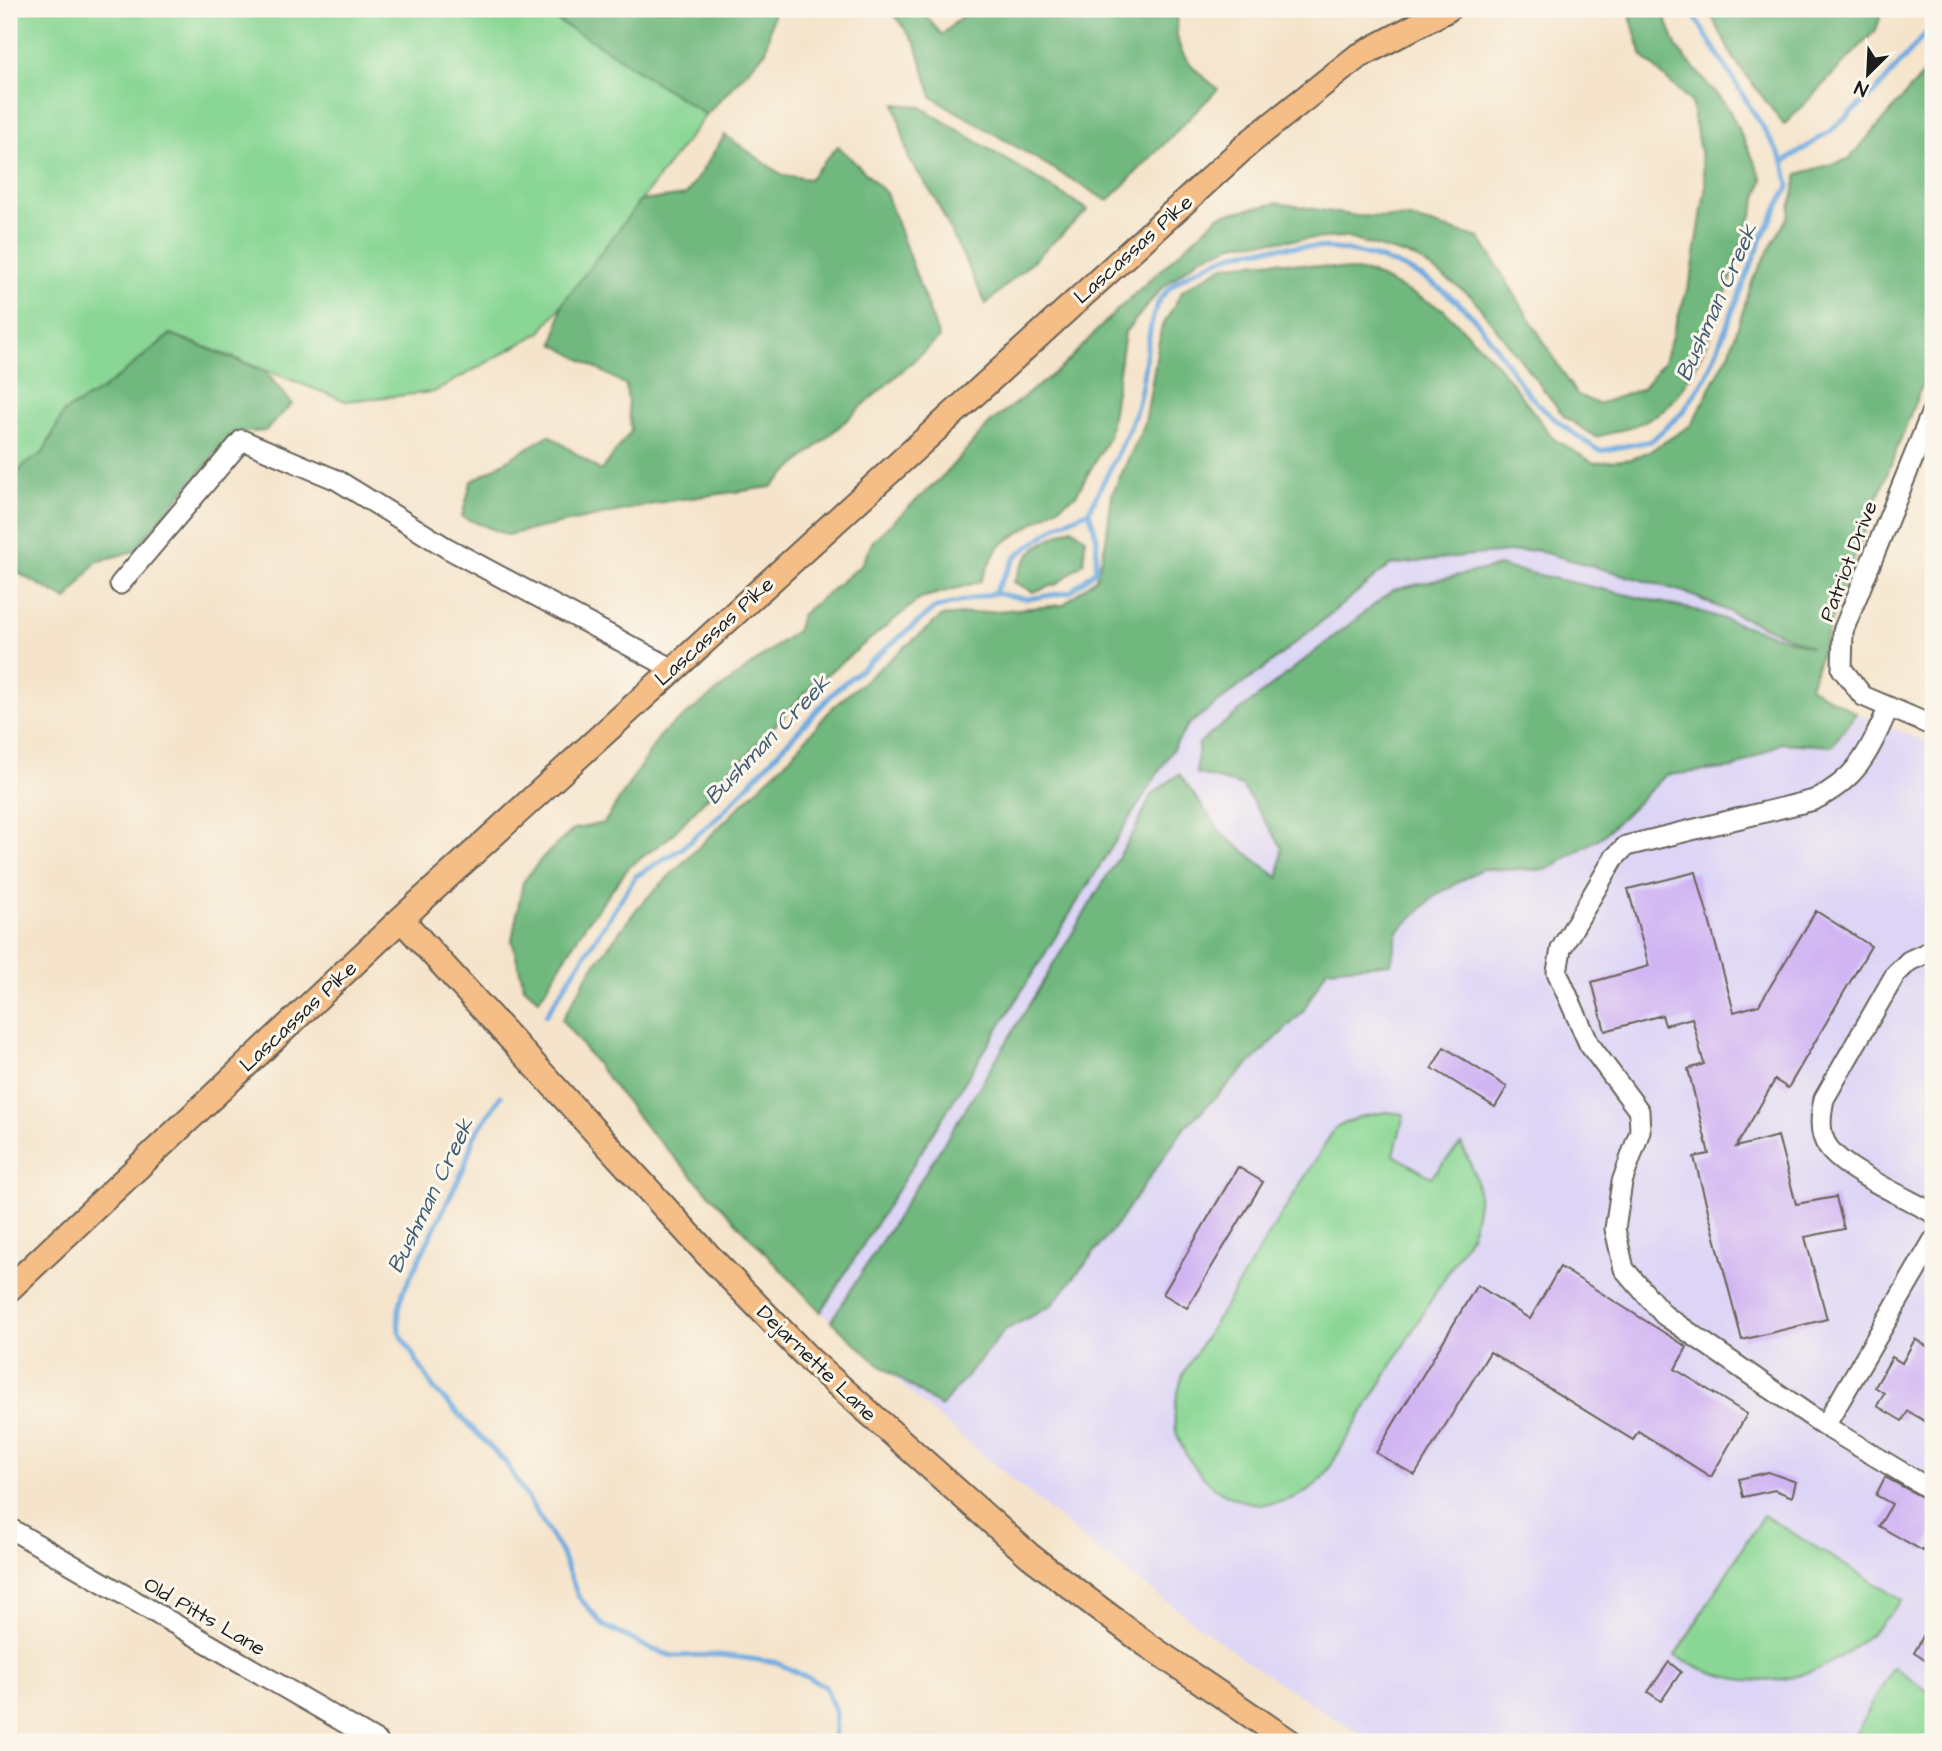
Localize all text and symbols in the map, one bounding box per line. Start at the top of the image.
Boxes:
north arrow [1834,38,1904,108]
text: N [1851,73,1873,103]
street label: Lascassas Pike [1067,188,1199,311]
water label: Bushman Creek [1668,218,1766,386]
street label: Patriot Drive [1812,497,1885,626]
street label: Lascassas Pike [648,570,780,693]
water label: Bushman Creek [697,667,839,812]
street label: Lascassas Pike [233,954,364,1079]
water label: Bushman Creek [379,1112,483,1279]
street label: Dejarnette Lane [750,1299,883,1428]
street label: Old Pitts Lane [139,1570,271,1663]

